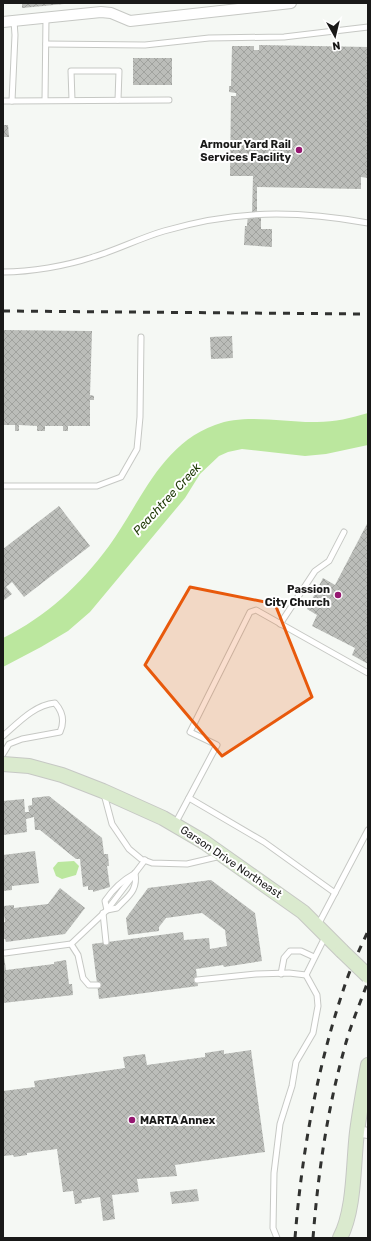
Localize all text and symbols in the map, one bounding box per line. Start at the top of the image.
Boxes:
north arrow [315,16,355,56]
text: N [331,38,341,52]
place label: Armour Yard Rail Services Facility [200,138,291,164]
marker: Armour Yard Rail Services Facility [294,145,304,155]
water label: Peachtree Creek [130,460,204,538]
place label: Passion City Church [265,583,330,609]
marker: Passion City Church [333,590,343,600]
street label: Garson Drive Northeast [178,823,285,901]
place label: MARTA Annex [140,1114,216,1127]
marker: MARTA Annex [127,1115,137,1125]

